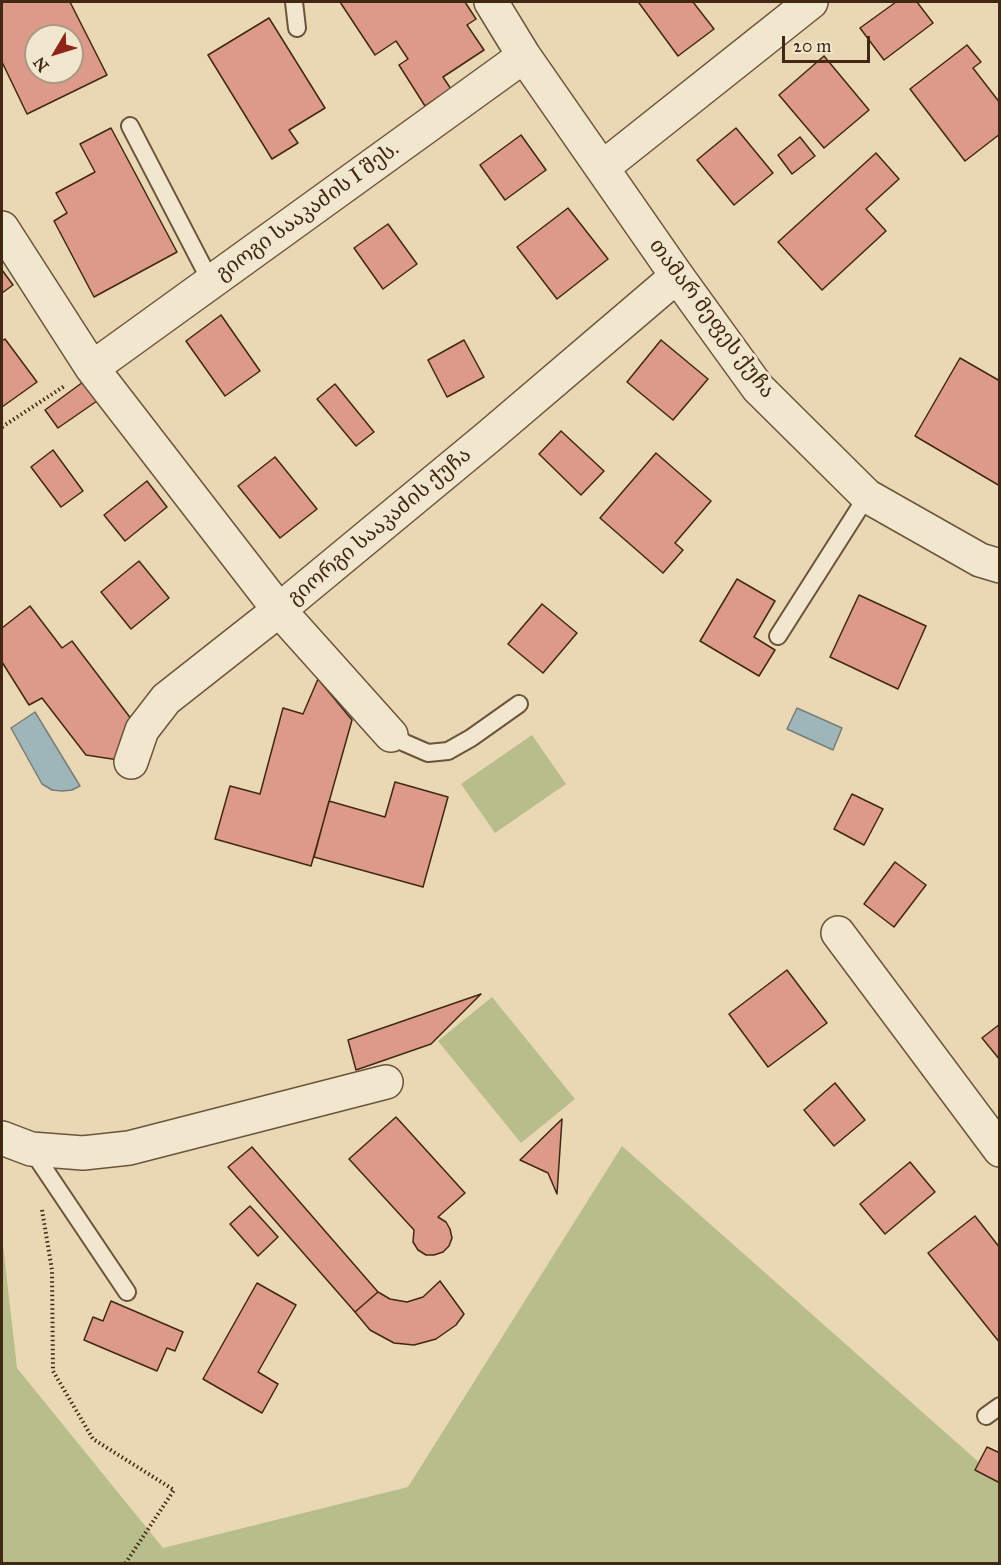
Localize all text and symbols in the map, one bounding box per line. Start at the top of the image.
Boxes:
north arrow [24,24,84,84]
scale bar [785,24,874,62]
text: 20 m [793,35,831,57]
text: N [29,53,53,75]
street label: გიოგი სააკაძის I შეს. [212,137,404,287]
street label: თამარ მეფეს ქუჩა [643,234,779,404]
street label: გიორგი სააკაძის ქუჩა [283,443,477,611]

